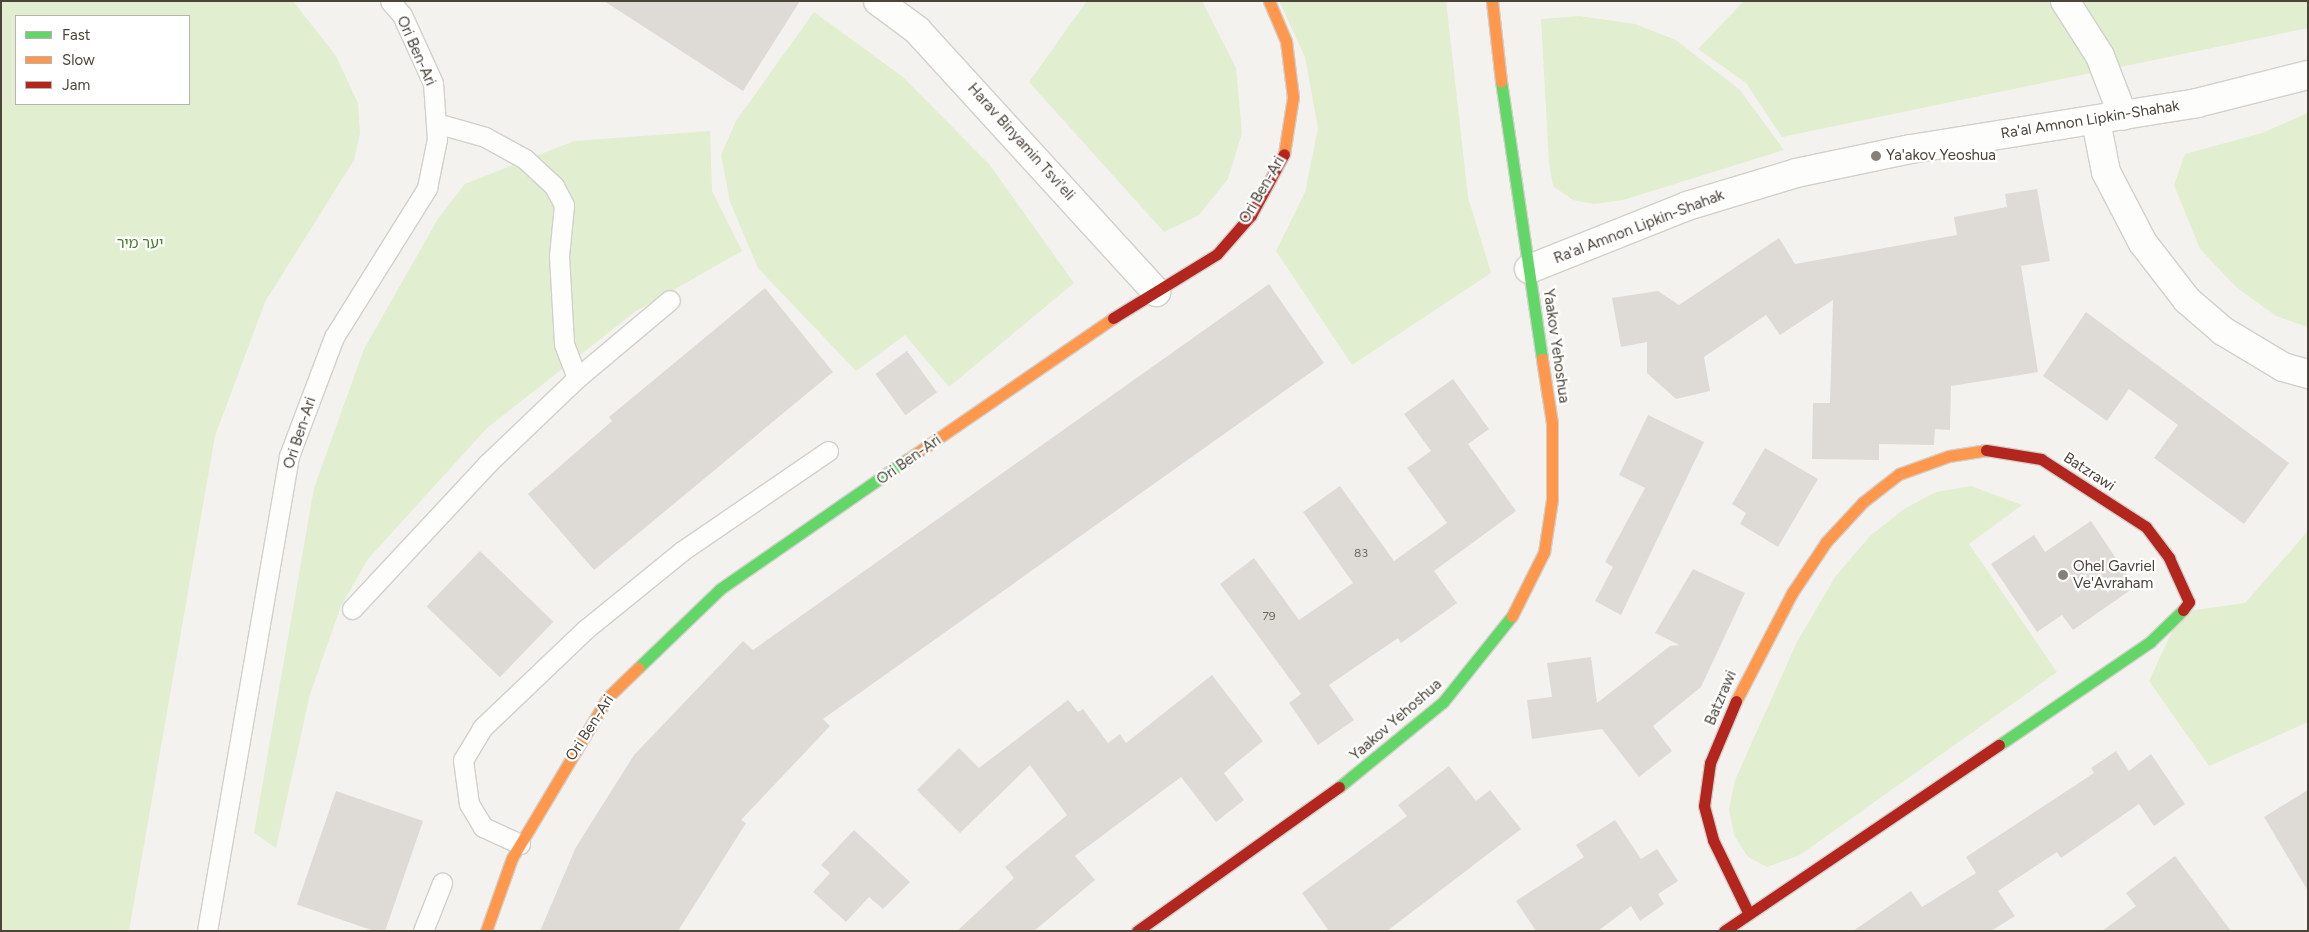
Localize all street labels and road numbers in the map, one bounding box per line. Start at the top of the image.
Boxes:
street label: Ori Ben-Ari [393,13,439,89]
street label: Harav Binyamin Tsvi'eli [964,80,1078,204]
street label: Ra'al Amnon Lipkin-Shahak [1999,97,2181,143]
street label: Ori Ben-Ari [1236,153,1288,227]
street label: Ra'al Amnon Lipkin-Shahak [1551,186,1727,268]
street label: Yaakov Yehoshua [1539,288,1573,404]
street label: Ori Ben-Ari [280,395,320,471]
street label: Ori Ben-Ari [873,431,945,489]
street label: Batzrawi [2060,449,2118,495]
street label: Batzrawi [1701,668,1741,728]
street label: Yaakov Yehoshua [1347,675,1445,765]
street label: Ori Ben-Ari [562,692,618,764]

